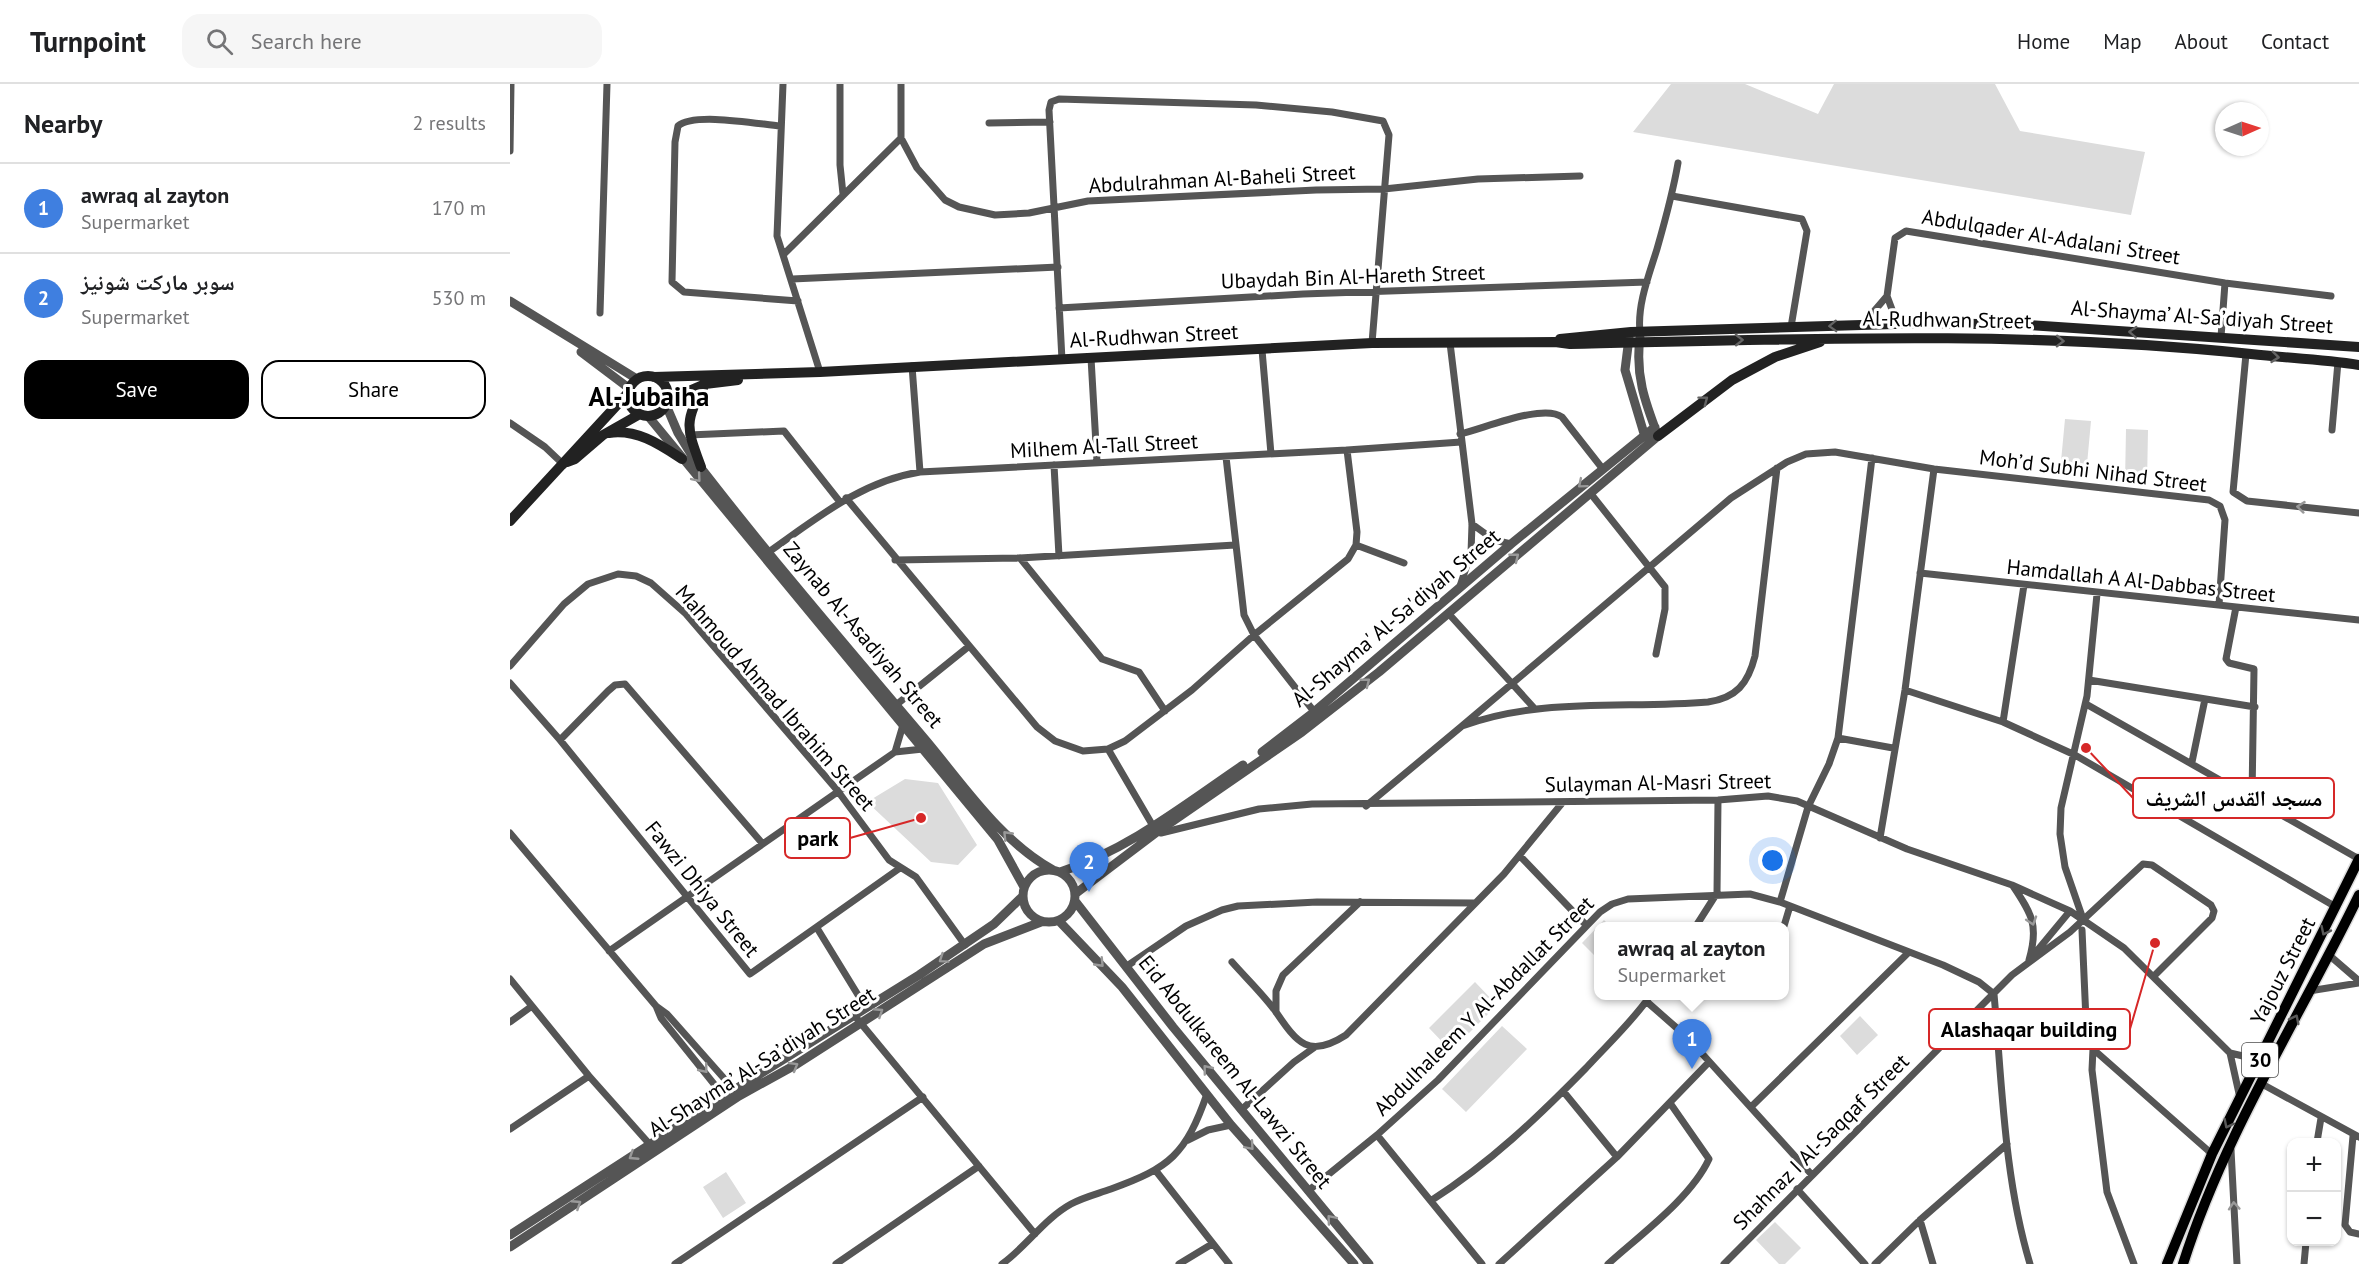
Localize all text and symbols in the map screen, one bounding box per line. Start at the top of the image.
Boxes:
search box [182,14,602,68]
text: Turnpoint [30,23,146,60]
icon: search [203,25,236,58]
text: Search here [251,27,362,55]
text: Home [2017,28,2070,55]
text: Map [2103,28,2142,55]
text: About [2175,28,2228,55]
text: Contact [2261,28,2329,55]
north arrow [2215,102,2269,156]
text: Nearby [24,107,102,140]
text: 2 results [413,110,486,136]
street label: Abdulrahman Al-Baheli Street [1088,158,1356,199]
text: awraq al zayton [81,181,229,209]
text: 1 [38,195,49,221]
text: 170 m [432,195,486,221]
street label: Abdulqader Al-Adalani Street [1920,203,2182,270]
text: Supermarket [81,209,189,235]
street label: Ubaydah Bin Al-Hareth Street [1220,258,1486,295]
text: سوبر ماركت شونيز [81,268,235,296]
text: 2 [38,285,49,311]
text: 530 m [432,285,486,311]
street label: Al-Shayma’ Al-Sa’diyah Street [2070,294,2334,339]
text: Supermarket [81,304,189,330]
street label: Al-Rudhwan Street [1862,305,2032,334]
street label: Al-Rudhwan Street [1069,318,1239,353]
one-way arrow [1829,319,1838,332]
one-way arrow [2129,326,2138,339]
one-way arrow [1734,334,1743,347]
one-way arrow [2055,335,2064,347]
one-way arrow [2271,350,2280,363]
button: Save [24,360,249,419]
button: Share [261,360,486,419]
district label: Al-Jubaiha [589,379,709,413]
one-way arrow [1698,396,1709,407]
street label: Milhem Al-Tall Street [1009,427,1199,464]
street label: Moh’d Subhi Nihad Street [1978,443,2208,498]
one-way arrow [690,471,701,482]
one-way arrow [1578,477,1589,488]
one-way arrow [2296,501,2305,514]
street label: Al-Shayma' Al-Sa'diyah Street [1286,523,1505,713]
street label: Zaynab Al-Asadiyah Street [778,536,949,733]
one-way arrow [1508,553,1519,564]
street label: Hamdallah A Al-Dabbas Street [2005,553,2277,608]
street label: Mahmoud Ahmad Ibrahim Street [670,579,881,816]
one-way arrow [1359,678,1370,689]
street label: Sulayman Al-Masri Street [1544,767,1771,798]
callout: مسجد القدس الشريف [2133,778,2334,818]
text: مسجد القدس الشريف [2146,784,2323,812]
street label: Fawzi Dhiya Street [639,815,766,962]
callout: park [785,818,850,858]
text: park [797,824,839,852]
one-way arrow [1003,832,1014,842]
pin: 2 [1070,842,1108,892]
your location [1758,846,1787,875]
street label: Abdulhaleem Y Al-Abdallat Street [1368,890,1599,1121]
street label: Yajouz Street [2244,913,2321,1029]
one-way arrow [2025,915,2037,926]
popup [1594,922,1789,1000]
one-way arrow [2320,925,2332,936]
text: awraq al zayton [1617,934,1766,962]
street label: Eid Abdulkareem Al-Lawzi Street [1133,950,1338,1194]
one-way arrow [939,952,950,963]
one-way arrow [1092,956,1103,967]
text: Supermarket [1617,962,1726,988]
street label: Al-Shayma’ Al-Sa’diyah Street [643,981,880,1143]
one-way arrow [872,1008,883,1019]
callout: Alashaqar building [1929,1009,2130,1049]
one-way arrow [2288,1014,2299,1025]
text: Alashaqar building [1941,1015,2117,1043]
pin: 1 [1672,1020,1712,1069]
road number: 30 [2242,1043,2278,1077]
street label: Shahnaz I Al-Saqqaf Street [1727,1048,1914,1235]
one-way arrow [788,1061,798,1073]
one-way arrow [696,1062,707,1073]
one-way arrow [1204,1065,1215,1076]
one-way arrow [2223,1118,2235,1129]
map controls [2287,1138,2341,1246]
button: + [2287,1138,2341,1192]
one-way arrow [1243,1139,1254,1150]
one-way arrow [628,1149,639,1160]
button: − [2287,1192,2341,1246]
one-way arrow [570,1200,581,1211]
one-way arrow [2228,1201,2241,1210]
one-way arrow [1328,1215,1339,1226]

